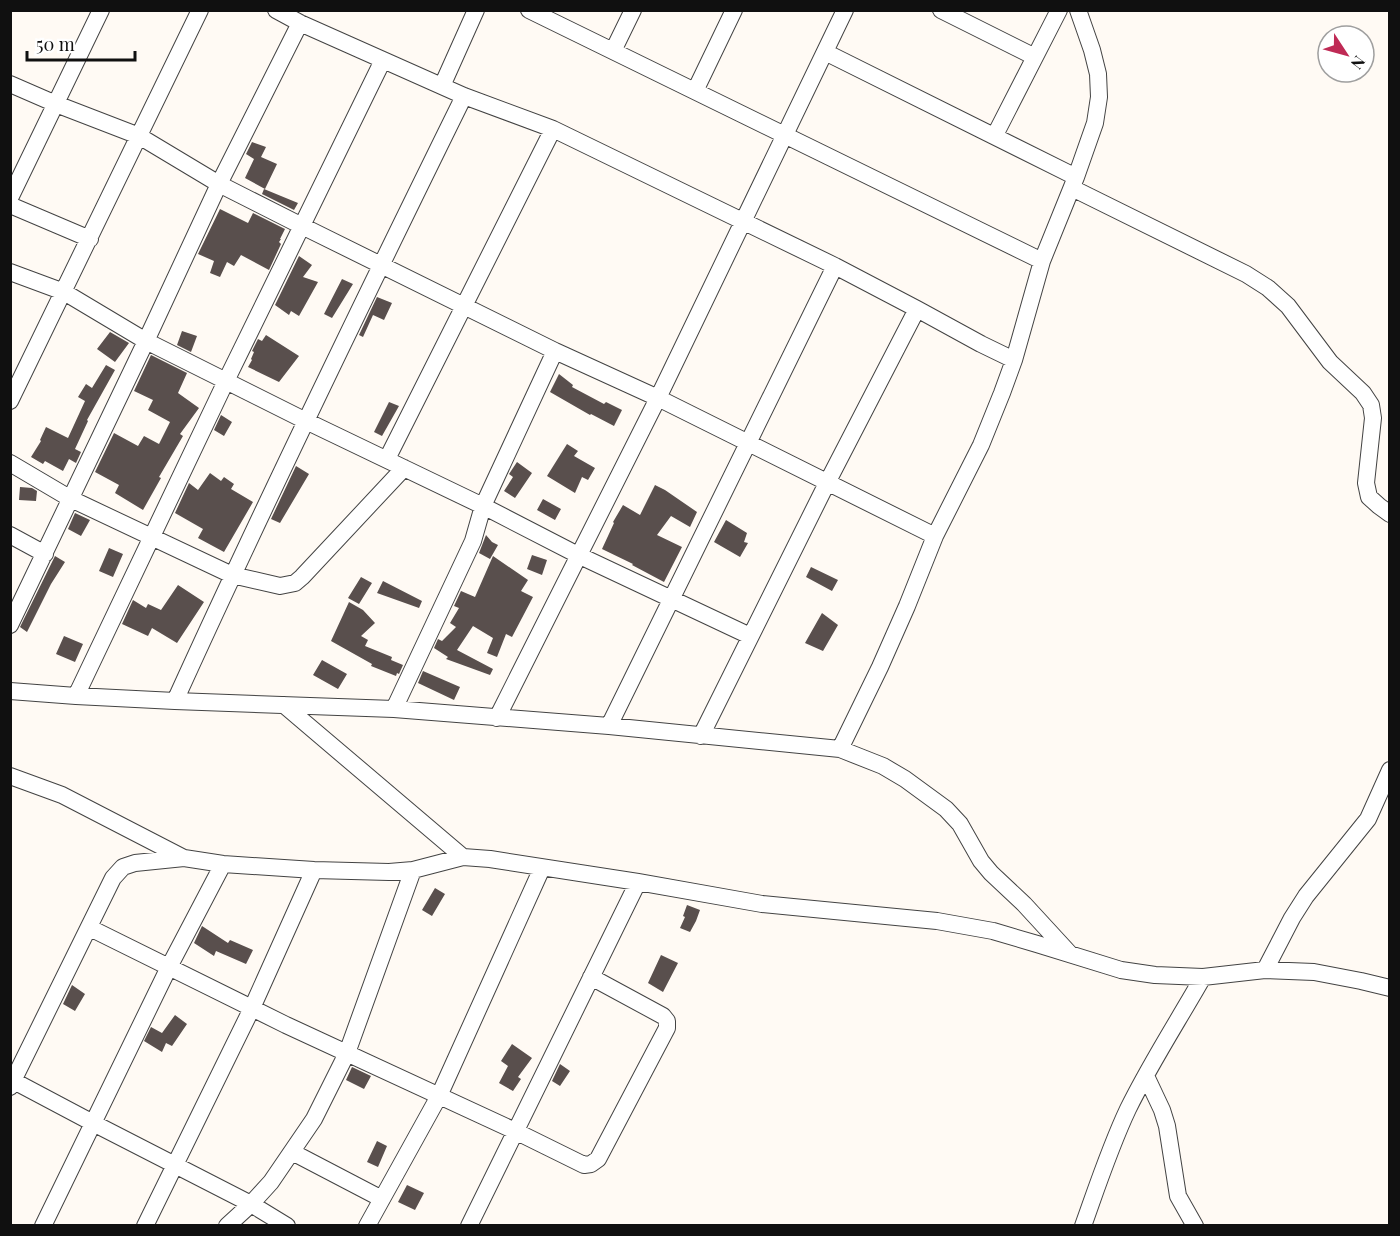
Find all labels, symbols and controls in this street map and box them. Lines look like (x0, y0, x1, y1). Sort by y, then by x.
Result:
scale bar (27, 24, 135, 62)
north arrow (1316, 24, 1376, 84)
text: 50 m (36, 32, 75, 56)
text: N (1346, 52, 1370, 74)

